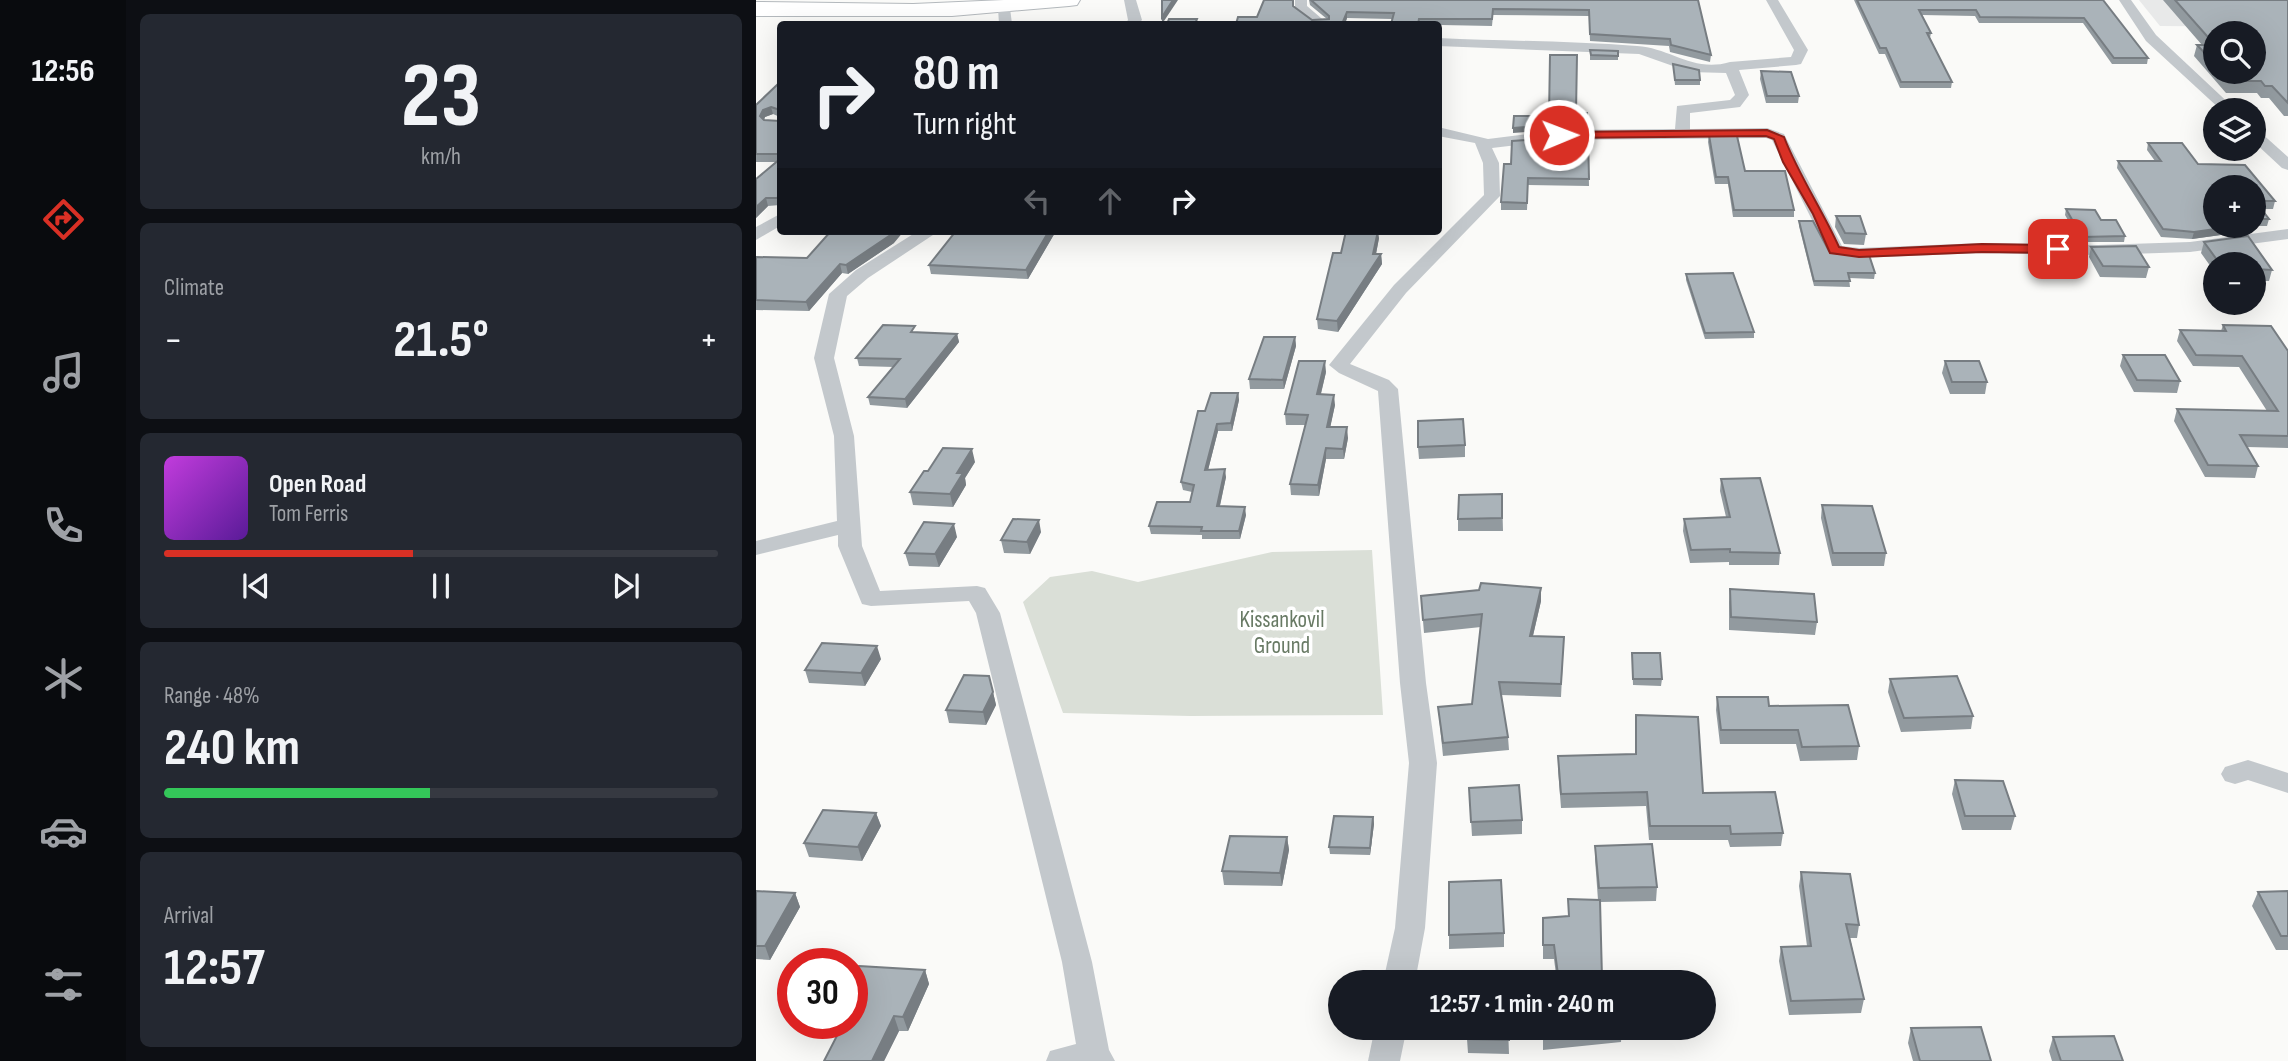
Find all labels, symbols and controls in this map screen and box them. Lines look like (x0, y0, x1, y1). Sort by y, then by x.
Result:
map controls (2203, 21, 2266, 315)
button: search (2203, 21, 2266, 84)
text: 23 (401, 43, 481, 152)
text: 80 m (913, 45, 1000, 104)
icon: right (798, 49, 889, 140)
text: 12:56 (31, 52, 95, 91)
position arrow (1522, 98, 1596, 172)
button: layers (2203, 98, 2266, 161)
text: Turn right (913, 105, 1017, 144)
text: km/h (421, 143, 461, 171)
button: + (2203, 175, 2266, 238)
icon: left (1018, 182, 1056, 220)
icon: ahead (1091, 182, 1129, 220)
icon: right (1164, 182, 1202, 220)
icon: directions (39, 195, 88, 244)
pin (2028, 219, 2088, 279)
icon: arrive (2039, 230, 2077, 268)
button: − (2203, 252, 2266, 315)
text: Climate (164, 274, 224, 302)
text: 21.5° (393, 309, 489, 372)
text: − (164, 318, 183, 363)
text: + (699, 318, 718, 363)
icon: music (39, 348, 88, 397)
text: Open Road (269, 469, 366, 500)
text: Tom Ferris (269, 500, 348, 528)
icon: phone (39, 501, 88, 550)
icon: previous (237, 567, 275, 605)
icon: pause (422, 567, 460, 605)
icon: next (607, 567, 645, 605)
park label: Kissankovil Ground (1240, 606, 1324, 660)
icon: climate (39, 654, 88, 703)
text: Range · 48% (164, 682, 260, 710)
text: 240 km (164, 717, 300, 780)
icon: car (39, 807, 88, 856)
text: Arrival (164, 902, 213, 930)
text: 12:57 (164, 937, 265, 1000)
speed limit sign: 30 (777, 948, 868, 1039)
icon: filters (39, 960, 88, 1009)
text: 12:57 · 1 min · 240 m (1430, 989, 1614, 1020)

